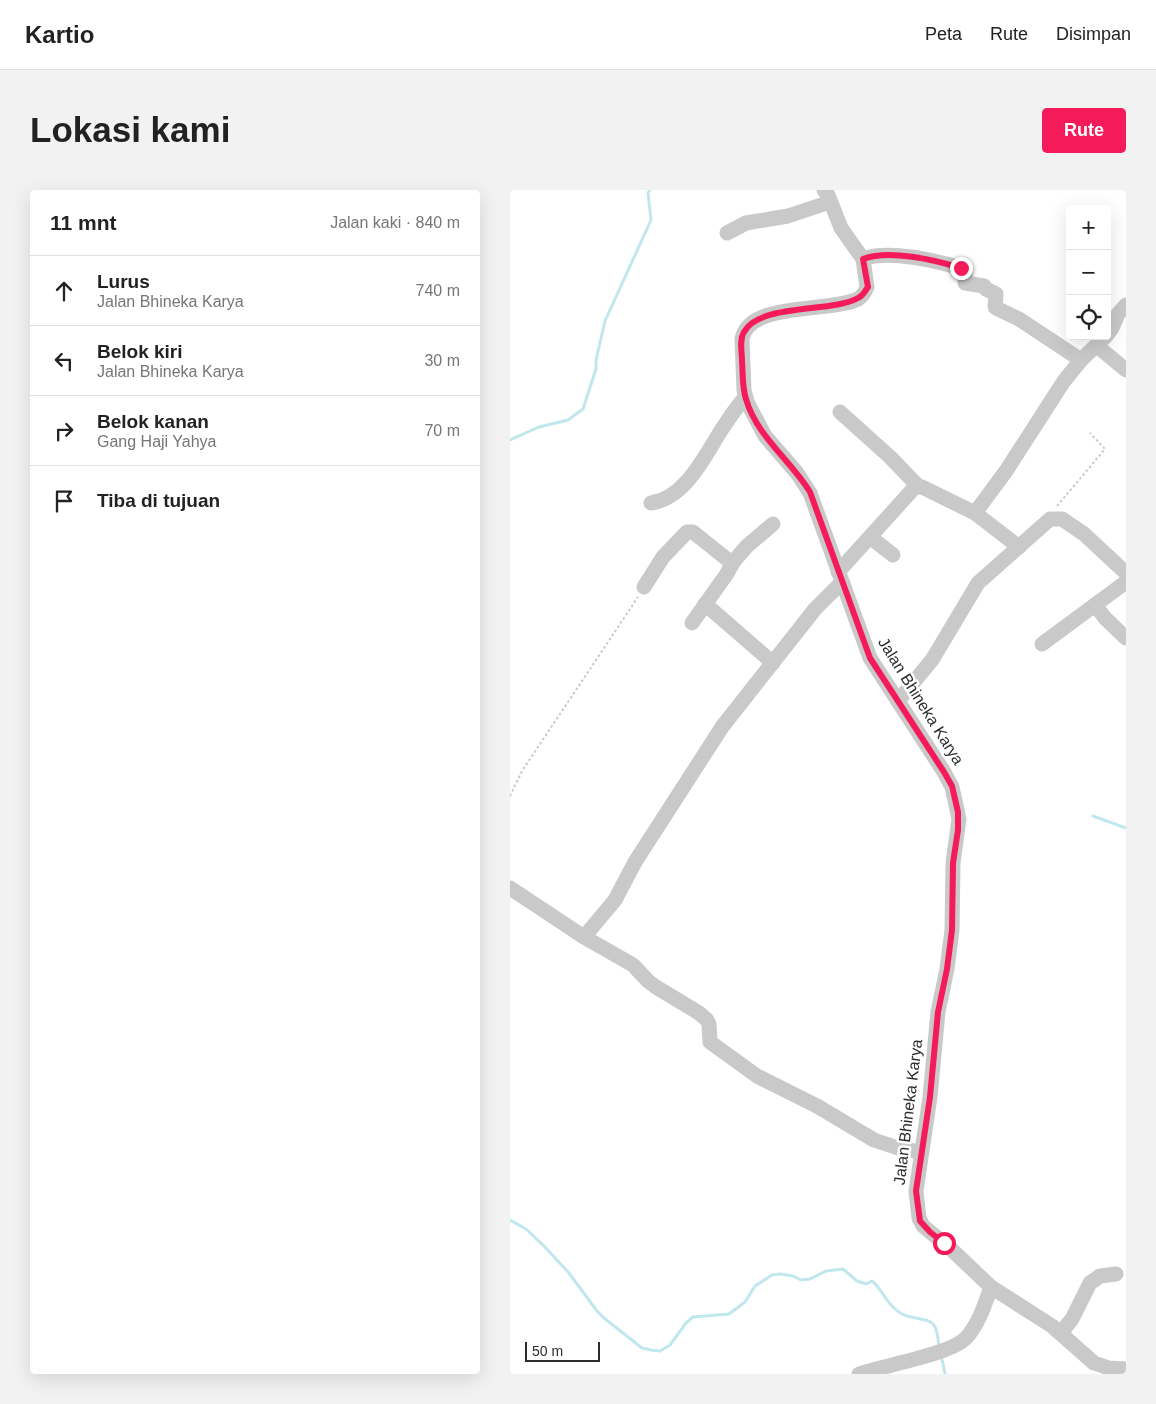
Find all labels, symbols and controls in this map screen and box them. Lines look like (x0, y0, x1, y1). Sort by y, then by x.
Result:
text: Kartio (25, 21, 94, 48)
text: Peta (925, 24, 962, 44)
text: Rute (990, 24, 1028, 44)
text: Disimpan (1056, 24, 1131, 44)
button: Rute (1042, 108, 1126, 153)
text: Lokasi kami (30, 110, 230, 149)
map controls (1066, 205, 1111, 340)
button: + (1066, 205, 1111, 250)
text: 11 mnt (50, 211, 117, 234)
text: Jalan kaki · 840 m (330, 214, 460, 231)
button: − (1066, 250, 1111, 295)
route end (950, 257, 973, 280)
text: Lurus (97, 271, 150, 292)
icon: ahead (50, 277, 78, 305)
text: 740 m (416, 282, 460, 299)
text: Jalan Bhineka Karya (97, 293, 244, 310)
button: locate (1066, 295, 1111, 340)
text: Belok kiri (97, 341, 183, 362)
icon: left (50, 347, 78, 375)
text: 30 m (424, 352, 460, 369)
text: Jalan Bhineka Karya (97, 363, 244, 380)
text: Belok kanan (97, 411, 209, 432)
icon: right (50, 417, 78, 445)
text: 70 m (424, 422, 460, 439)
text: Gang Haji Yahya (97, 433, 216, 450)
icon: arrive (50, 487, 78, 515)
text: Tiba di tujuan (97, 490, 220, 511)
street label: Jalan Bhineka Karya (875, 634, 967, 768)
street label: Jalan Bhineka Karya (891, 1038, 925, 1186)
route start (933, 1232, 956, 1255)
scale bar (525, 1339, 600, 1362)
text: 50 m (532, 1343, 563, 1359)

